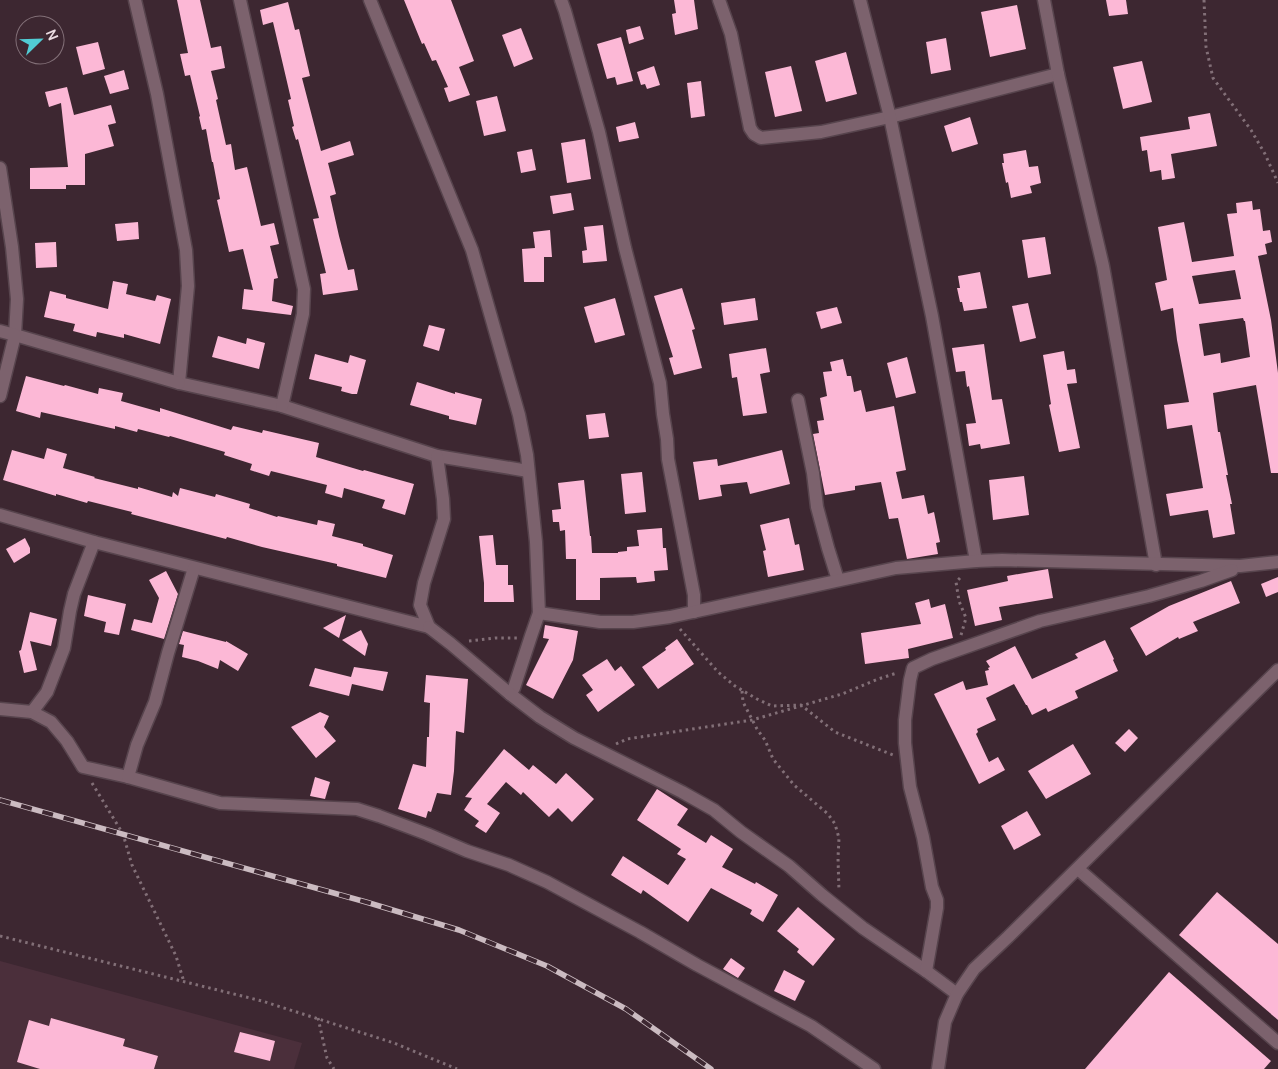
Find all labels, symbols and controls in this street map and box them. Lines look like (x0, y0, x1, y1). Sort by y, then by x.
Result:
north arrow (15, 15, 65, 65)
text: N (42, 26, 63, 43)

